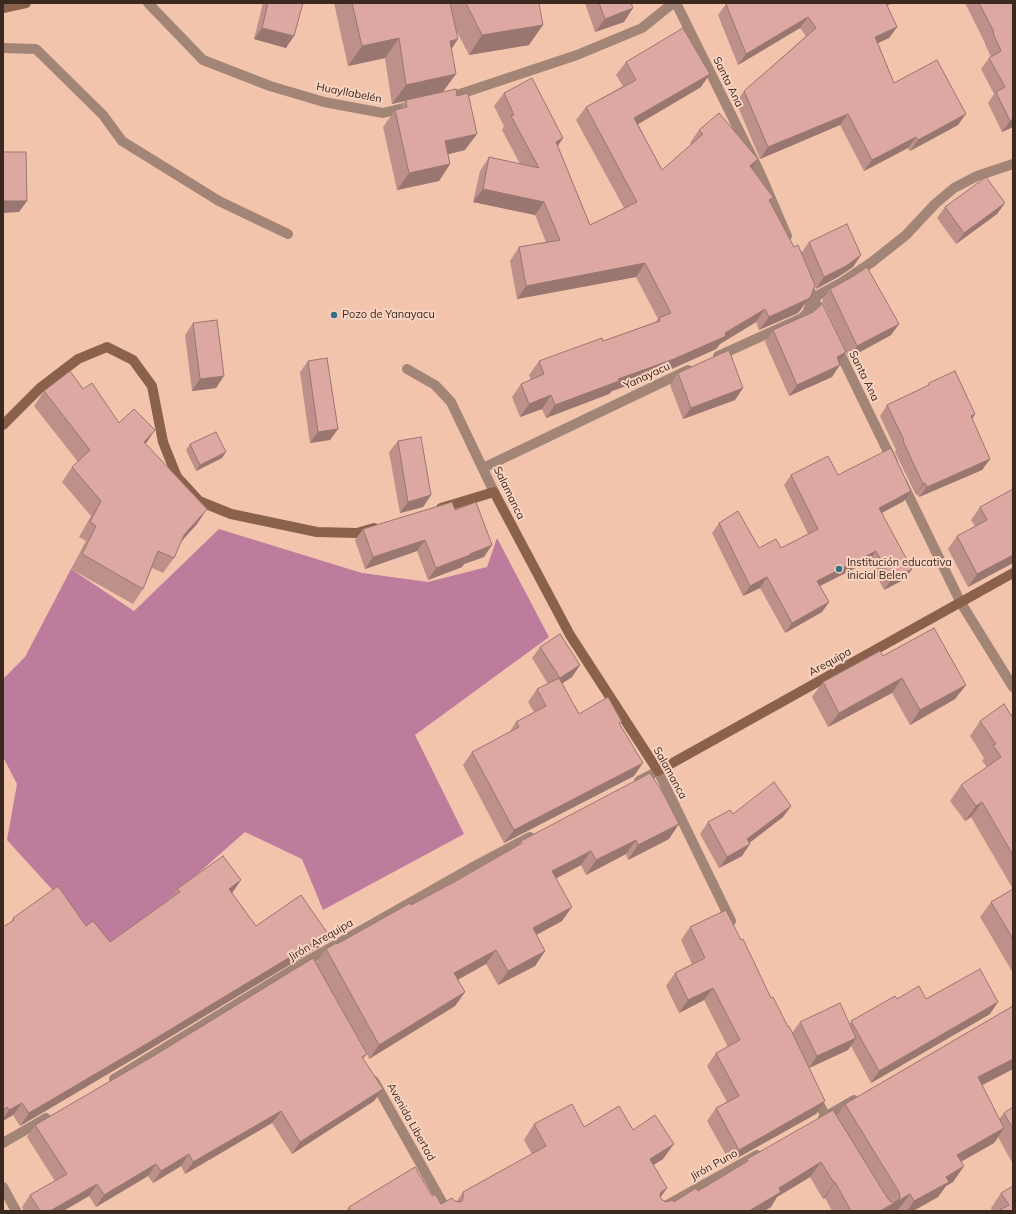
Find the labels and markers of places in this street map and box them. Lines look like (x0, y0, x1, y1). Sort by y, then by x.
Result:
place label: Pozo de Yanayacu (342, 308, 435, 322)
marker: Pozo de Yanayacu (329, 310, 339, 320)
place label: Institución educativa inicial Belen (847, 556, 952, 582)
marker: Institución educativa inicial Belen (834, 564, 844, 574)

